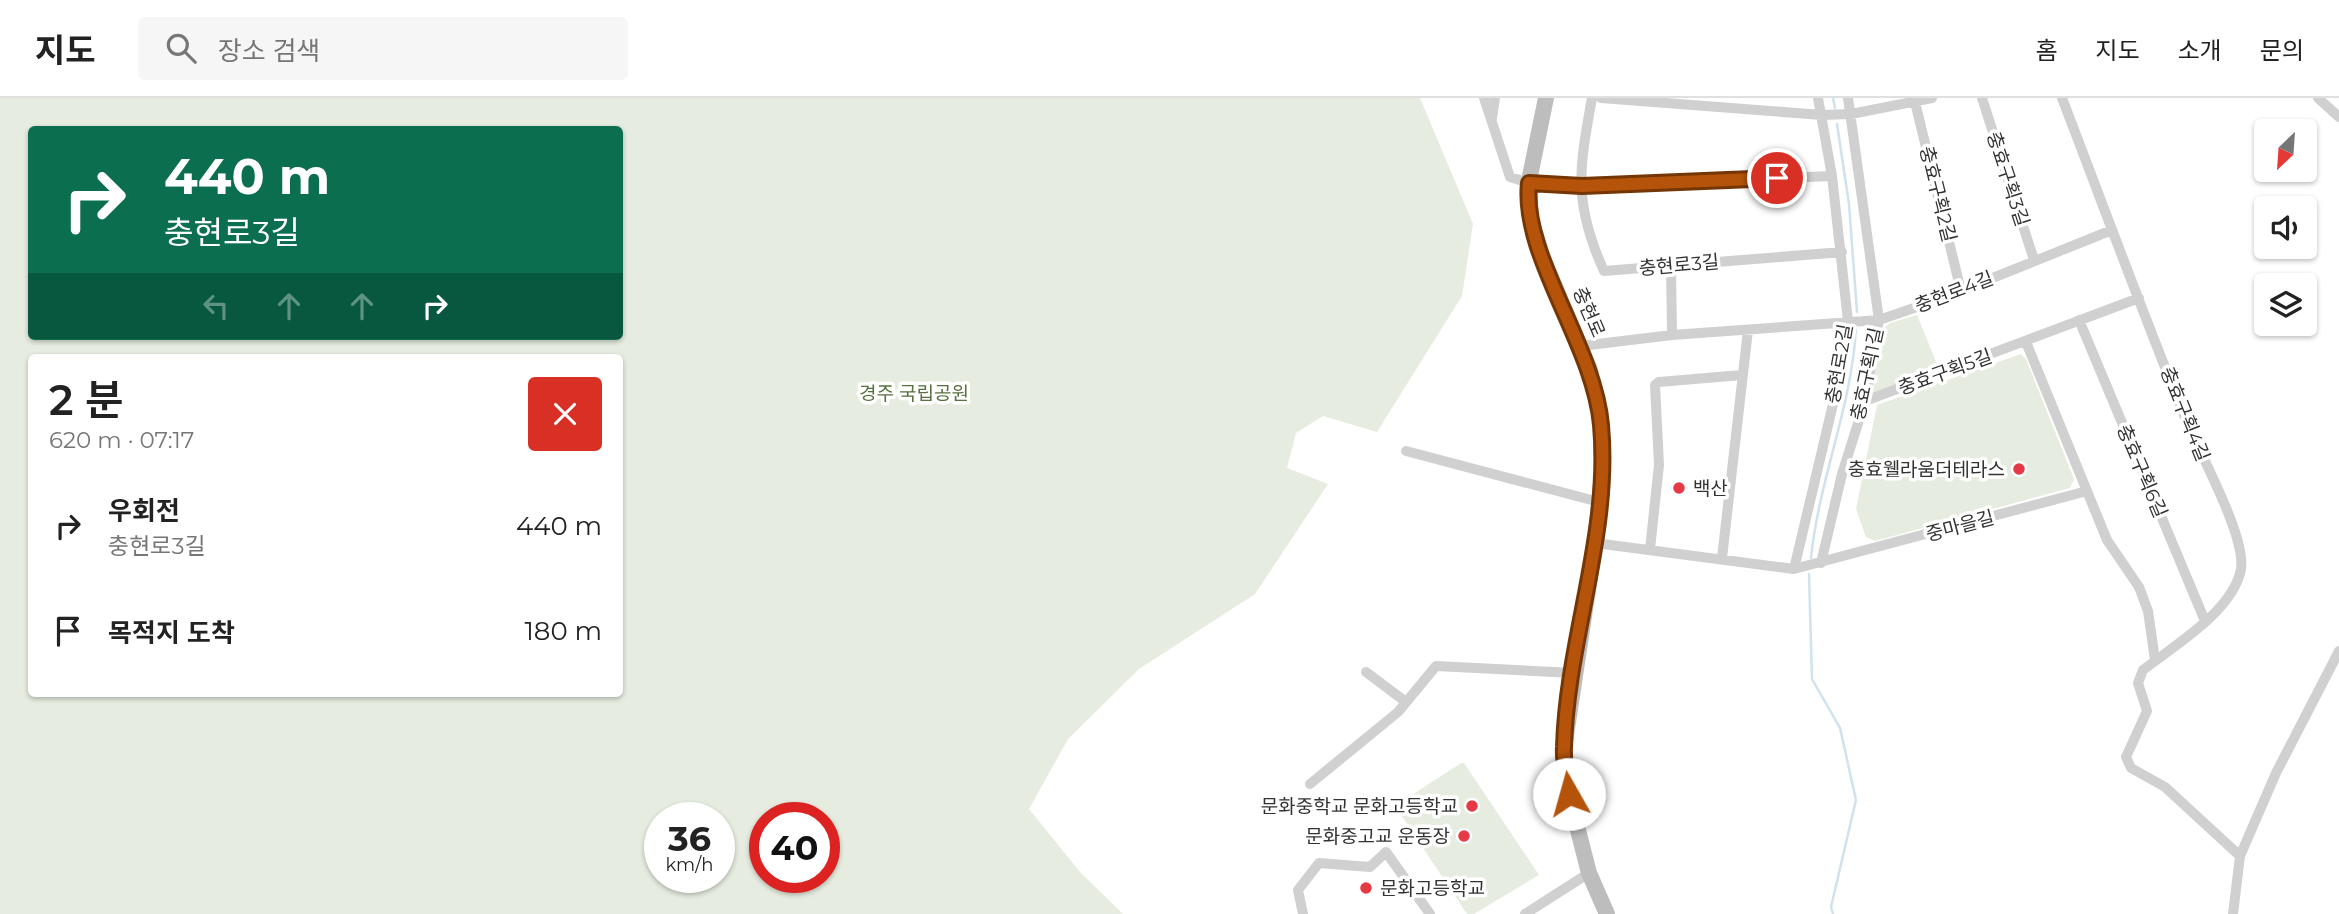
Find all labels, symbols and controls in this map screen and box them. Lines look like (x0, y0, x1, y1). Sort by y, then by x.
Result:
search box (138, 17, 628, 80)
icon: search (162, 29, 200, 67)
text: 지도 (35, 30, 96, 70)
text: 장소 검색 (218, 35, 320, 67)
text: 홈 (2035, 36, 2057, 65)
text: 지도 (2095, 36, 2140, 65)
text: 소개 (2178, 36, 2222, 65)
text: 문의 (2260, 36, 2304, 65)
north arrow (2254, 119, 2317, 182)
map controls (2254, 119, 2317, 336)
street label: 충효구획3길 (1982, 129, 2034, 229)
street label: 충효구획2길 (1915, 144, 1961, 244)
text: 440 m (164, 147, 330, 206)
pin (1747, 148, 1807, 208)
icon: right (49, 154, 140, 245)
icon: arrive (1758, 159, 1796, 197)
button: sound (2254, 196, 2317, 259)
text: 충현로3길 (164, 213, 300, 252)
street label: 충현로3길 (1638, 250, 1720, 280)
street label: 충현로4길 (1911, 266, 1997, 318)
button: layers (2254, 273, 2317, 336)
street label: 충현로 (1568, 283, 1610, 341)
icon: left (197, 287, 235, 325)
icon: ahead (270, 287, 308, 325)
icon: ahead (343, 287, 381, 325)
icon: right (416, 287, 454, 325)
street label: 충현로2길 (1821, 322, 1857, 406)
street label: 충효구획1길 (1846, 326, 1888, 422)
street label: 충효구획5길 (1895, 344, 1995, 400)
street label: 충효구획4길 (2156, 363, 2214, 465)
text: 2 분 (49, 374, 124, 426)
button: close (528, 377, 602, 451)
park label: 경주 국립공원 (859, 382, 969, 405)
street label: 충효구획6길 (2112, 421, 2172, 521)
text: 620 m · 07:17 (49, 426, 194, 454)
place label: 충효웰라움더테라스 (1848, 458, 2005, 481)
marker: 충효웰라움더테라스 (2011, 461, 2027, 477)
place label: 백산 (1693, 477, 1728, 500)
marker: 백산 (1671, 480, 1687, 496)
text: 우회전 (108, 495, 180, 527)
street label: 중마을길 (1923, 506, 1997, 546)
icon: right (49, 507, 87, 545)
text: 440 m (516, 510, 602, 542)
text: 충현로3길 (108, 532, 206, 560)
icon: arrive (49, 612, 87, 650)
text: 180 m (524, 615, 602, 647)
text: 목적지 도착 (108, 617, 235, 649)
position arrow (1532, 757, 1606, 831)
place label: 문화중학교 문화고등학교 (1261, 795, 1458, 818)
marker: 문화중학교 문화고등학교 (1464, 798, 1480, 814)
speed limit sign: 40 (749, 802, 840, 893)
text: 36 (668, 817, 711, 860)
place label: 문화중고교 운동장 (1305, 825, 1450, 848)
marker: 문화중고교 운동장 (1456, 828, 1472, 844)
text: km/h (665, 854, 714, 876)
place label: 문화고등학교 (1380, 877, 1485, 900)
marker: 문화고등학교 (1358, 880, 1374, 896)

